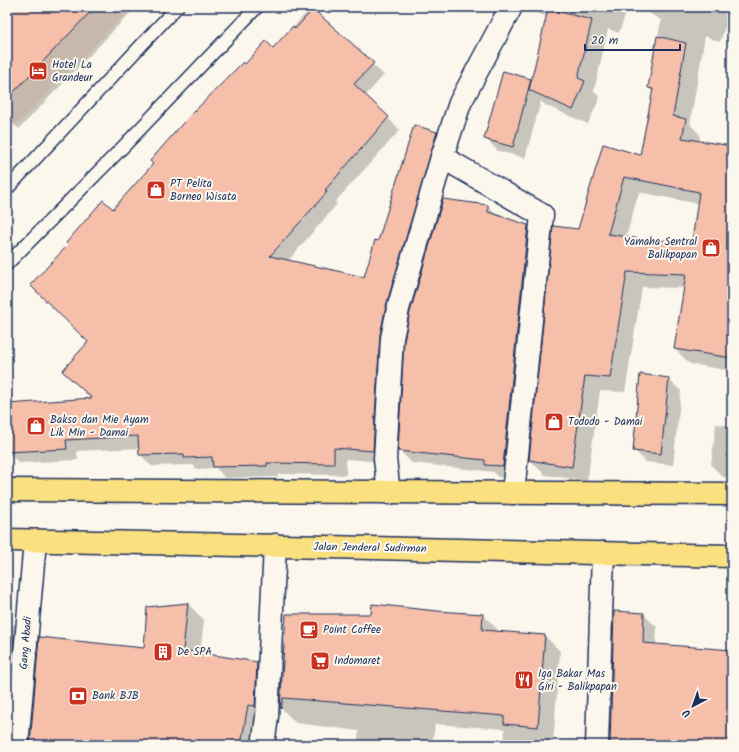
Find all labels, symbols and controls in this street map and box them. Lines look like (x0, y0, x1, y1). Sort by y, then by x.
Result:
scale bar (585, 26, 680, 52)
text: 20 m (591, 31, 619, 50)
place label: Hotel La Grandeur (52, 56, 94, 87)
hotel icon: Hotel La Grandeur (27, 60, 49, 82)
place label: PT Pelita Borneo Wisata (170, 175, 236, 206)
shop icon: PT Pelita Borneo Wisata (145, 179, 167, 201)
place label: Yamaha Sentral Balikpapan (624, 233, 697, 264)
shop icon: Yamaha Sentral Balikpapan (700, 237, 722, 259)
place label: Bakso dan Mie Ayam Lik Min - Damai (50, 411, 149, 442)
shop icon: Tododo - Damai (543, 411, 565, 433)
place label: Tododo - Damai (568, 413, 643, 431)
shop icon: Bakso dan Mie Ayam Lik Min - Damai (25, 415, 47, 437)
street label: Jalan Jenderal Sudirman (313, 538, 427, 558)
street label: Gang Abadi (15, 615, 37, 670)
cafe icon: Point Coffee (298, 619, 320, 641)
place label: Point Coffee (323, 621, 381, 639)
building icon: De SPA (152, 641, 174, 663)
place label: De SPA (177, 643, 212, 661)
supermarket icon: Indomaret (309, 650, 331, 672)
place label: Indomaret (334, 652, 381, 670)
place label: Iga Bakar Mas Giri - Balikpapan (538, 665, 617, 696)
restaurant icon: Iga Bakar Mas Giri - Balikpapan (513, 669, 535, 691)
bank icon: Bank BJB (67, 685, 89, 707)
north arrow (673, 686, 713, 726)
place label: Bank BJB (92, 687, 139, 705)
text: U (678, 704, 695, 722)

